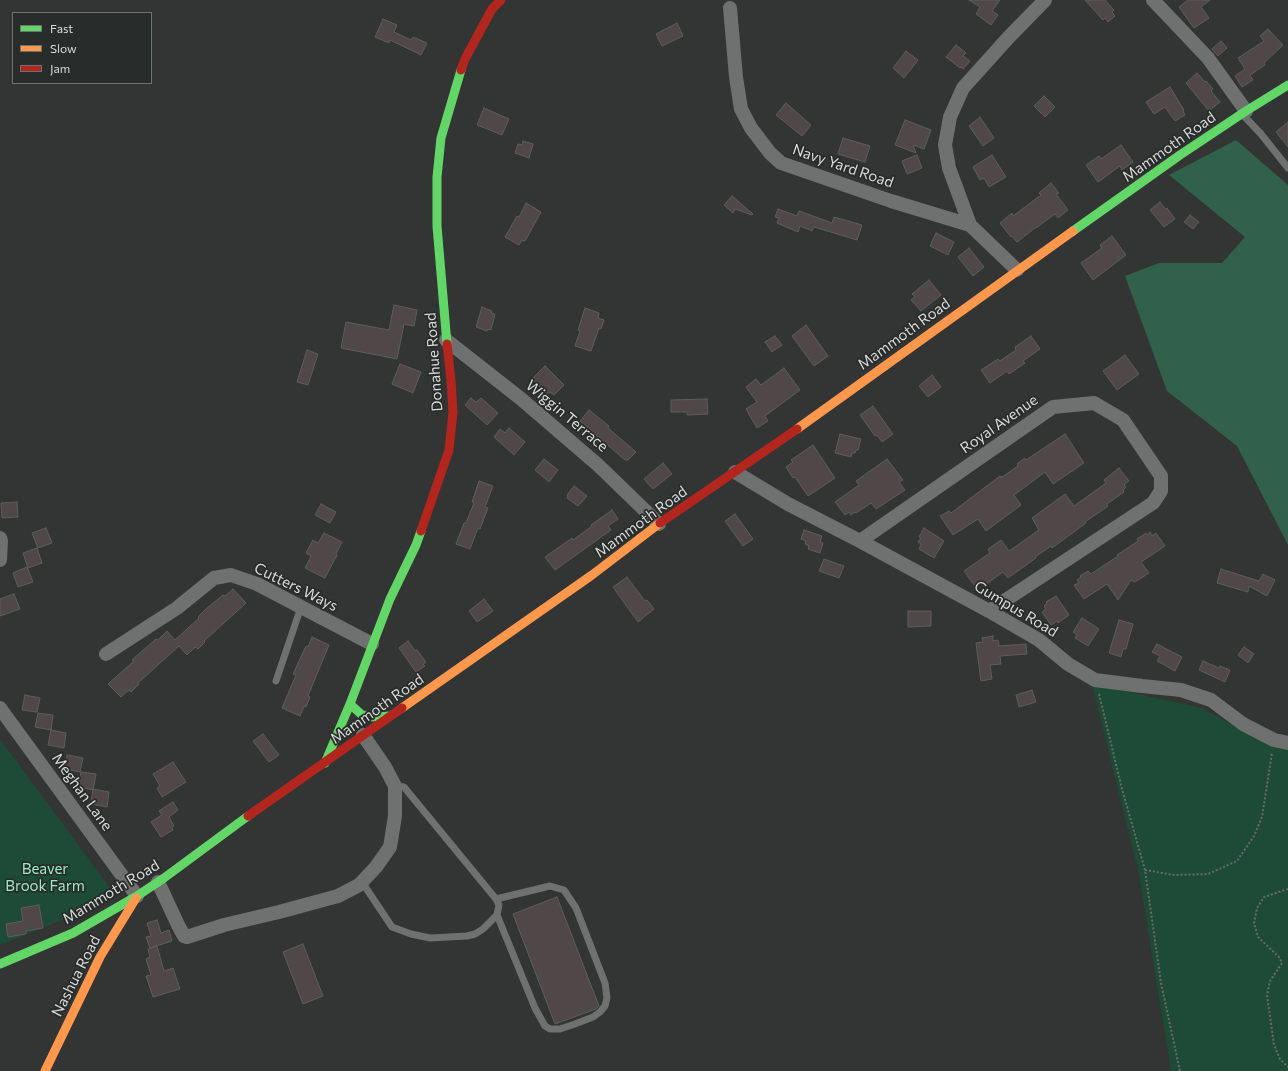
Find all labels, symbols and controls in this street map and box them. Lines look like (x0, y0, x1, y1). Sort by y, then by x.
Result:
legend (12, 12, 152, 84)
text: Fast (50, 21, 73, 35)
text: Slow (50, 41, 77, 55)
text: Jam (50, 61, 70, 75)
street label: Mammoth Road (1119, 108, 1219, 186)
street label: Navy Yard Road (790, 140, 896, 192)
street label: Mammoth Road (854, 294, 954, 374)
street label: Donahue Road (422, 312, 446, 412)
street label: Wiggin Terrace (522, 376, 612, 456)
street label: Royal Avenue (957, 391, 1041, 457)
street label: Mammoth Road (591, 482, 691, 562)
street label: Cutters Ways (251, 559, 341, 615)
street label: Gumpus Road (971, 577, 1061, 641)
street label: Mammoth Road (327, 670, 427, 748)
street label: Meghan Lane (48, 750, 116, 834)
street label: Mammoth Road (59, 856, 163, 928)
park label: Beaver Brook Farm (5, 860, 85, 895)
street label: Nashua Road (48, 932, 104, 1020)

